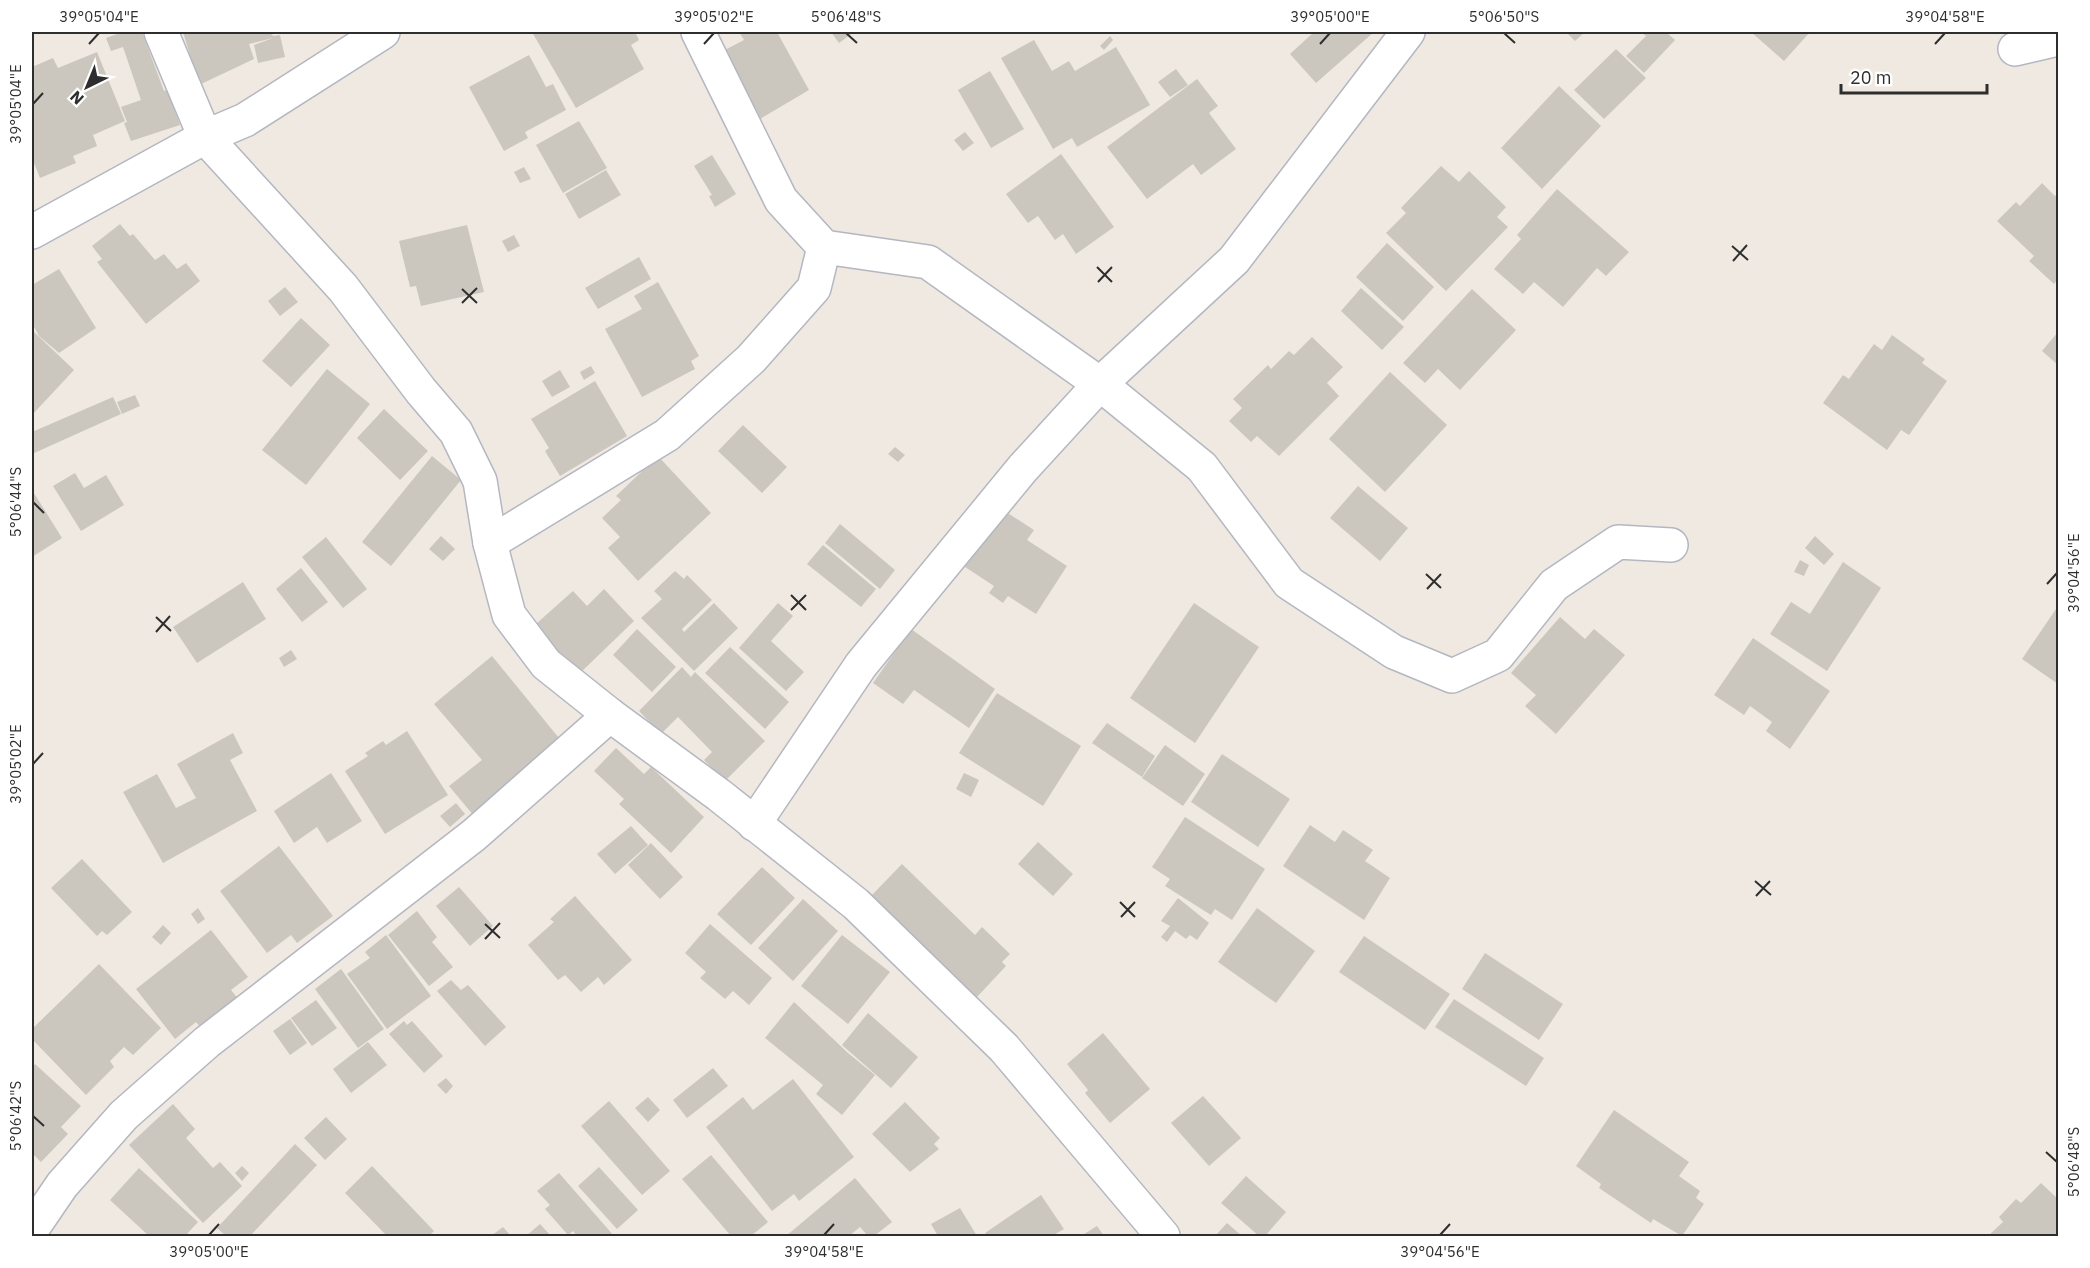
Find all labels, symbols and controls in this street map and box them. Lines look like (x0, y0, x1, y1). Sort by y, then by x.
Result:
text: 39°05'04"E (59, 7, 139, 26)
text: 39°05'02"E (674, 7, 754, 26)
text: 5°06'48"S (811, 7, 881, 26)
text: 39°05'00"E (1290, 7, 1370, 26)
text: 5°06'50"S (1469, 7, 1539, 26)
text: 39°04'58"E (1905, 7, 1985, 26)
north arrow (57, 57, 117, 117)
scale bar (1841, 57, 1986, 95)
text: 39°05'04"E (6, 64, 25, 144)
text: 20 m (1850, 66, 1892, 89)
text: N (66, 87, 88, 109)
text: 5°06'44"S (6, 467, 25, 537)
text: 39°04'56"E (2064, 533, 2083, 613)
text: 39°05'02"E (6, 724, 25, 804)
text: 5°06'42"S (6, 1081, 25, 1151)
text: 5°06'48"S (2064, 1127, 2083, 1197)
text: 39°05'00"E (169, 1242, 249, 1261)
text: 39°04'58"E (784, 1242, 864, 1261)
text: 39°04'56"E (1400, 1242, 1480, 1261)

